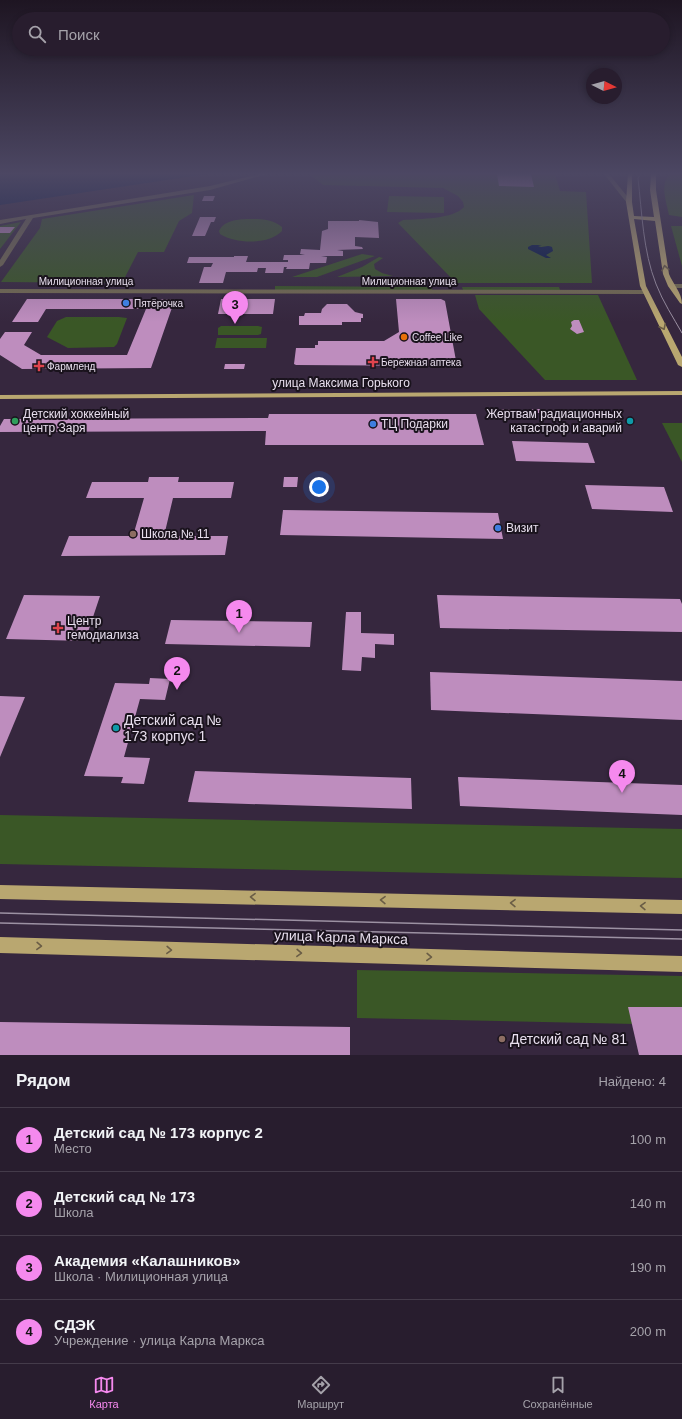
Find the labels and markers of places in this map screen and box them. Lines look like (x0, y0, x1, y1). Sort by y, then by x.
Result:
pin: 3 (222, 291, 248, 324)
marker: Пятёрочка (121, 298, 131, 308)
place label: Пятёрочка (134, 298, 183, 309)
marker: Coffee Like (399, 332, 409, 342)
place label: Coffee Like (412, 332, 463, 343)
marker: Бережная аптека (368, 357, 378, 367)
place label: Бережная аптека (381, 357, 462, 368)
marker: Фармленд (34, 361, 44, 371)
place label: Фармленд (47, 361, 96, 372)
place label: Детский хоккейный центр Заря (23, 407, 129, 435)
place label: Жертвам радиационных катастроф и аварий (486, 407, 622, 435)
marker: Детский хоккейный центр Заря (10, 416, 20, 426)
marker: Жертвам радиационных катастроф и аварий (625, 416, 635, 426)
place label: ТЦ Подарки (381, 417, 448, 431)
marker: ТЦ Подарки (368, 419, 378, 429)
place label: Визит (506, 521, 539, 535)
marker: Визит (493, 523, 503, 533)
place label: Школа № 11 (141, 527, 210, 541)
marker: Школа № 11 (128, 529, 138, 539)
pin: 1 (226, 600, 252, 633)
place label: Центр гемодиализа (67, 614, 139, 642)
marker: Центр гемодиализа (52, 622, 64, 634)
pin: 2 (164, 657, 190, 690)
place label: Детский сад № 173 корпус 1 (124, 712, 222, 744)
marker: Детский сад № 173 корпус 1 (111, 723, 121, 733)
pin: 4 (609, 760, 635, 793)
place label: Детский сад № 81 (510, 1031, 627, 1047)
marker: Детский сад № 81 (497, 1034, 507, 1044)

